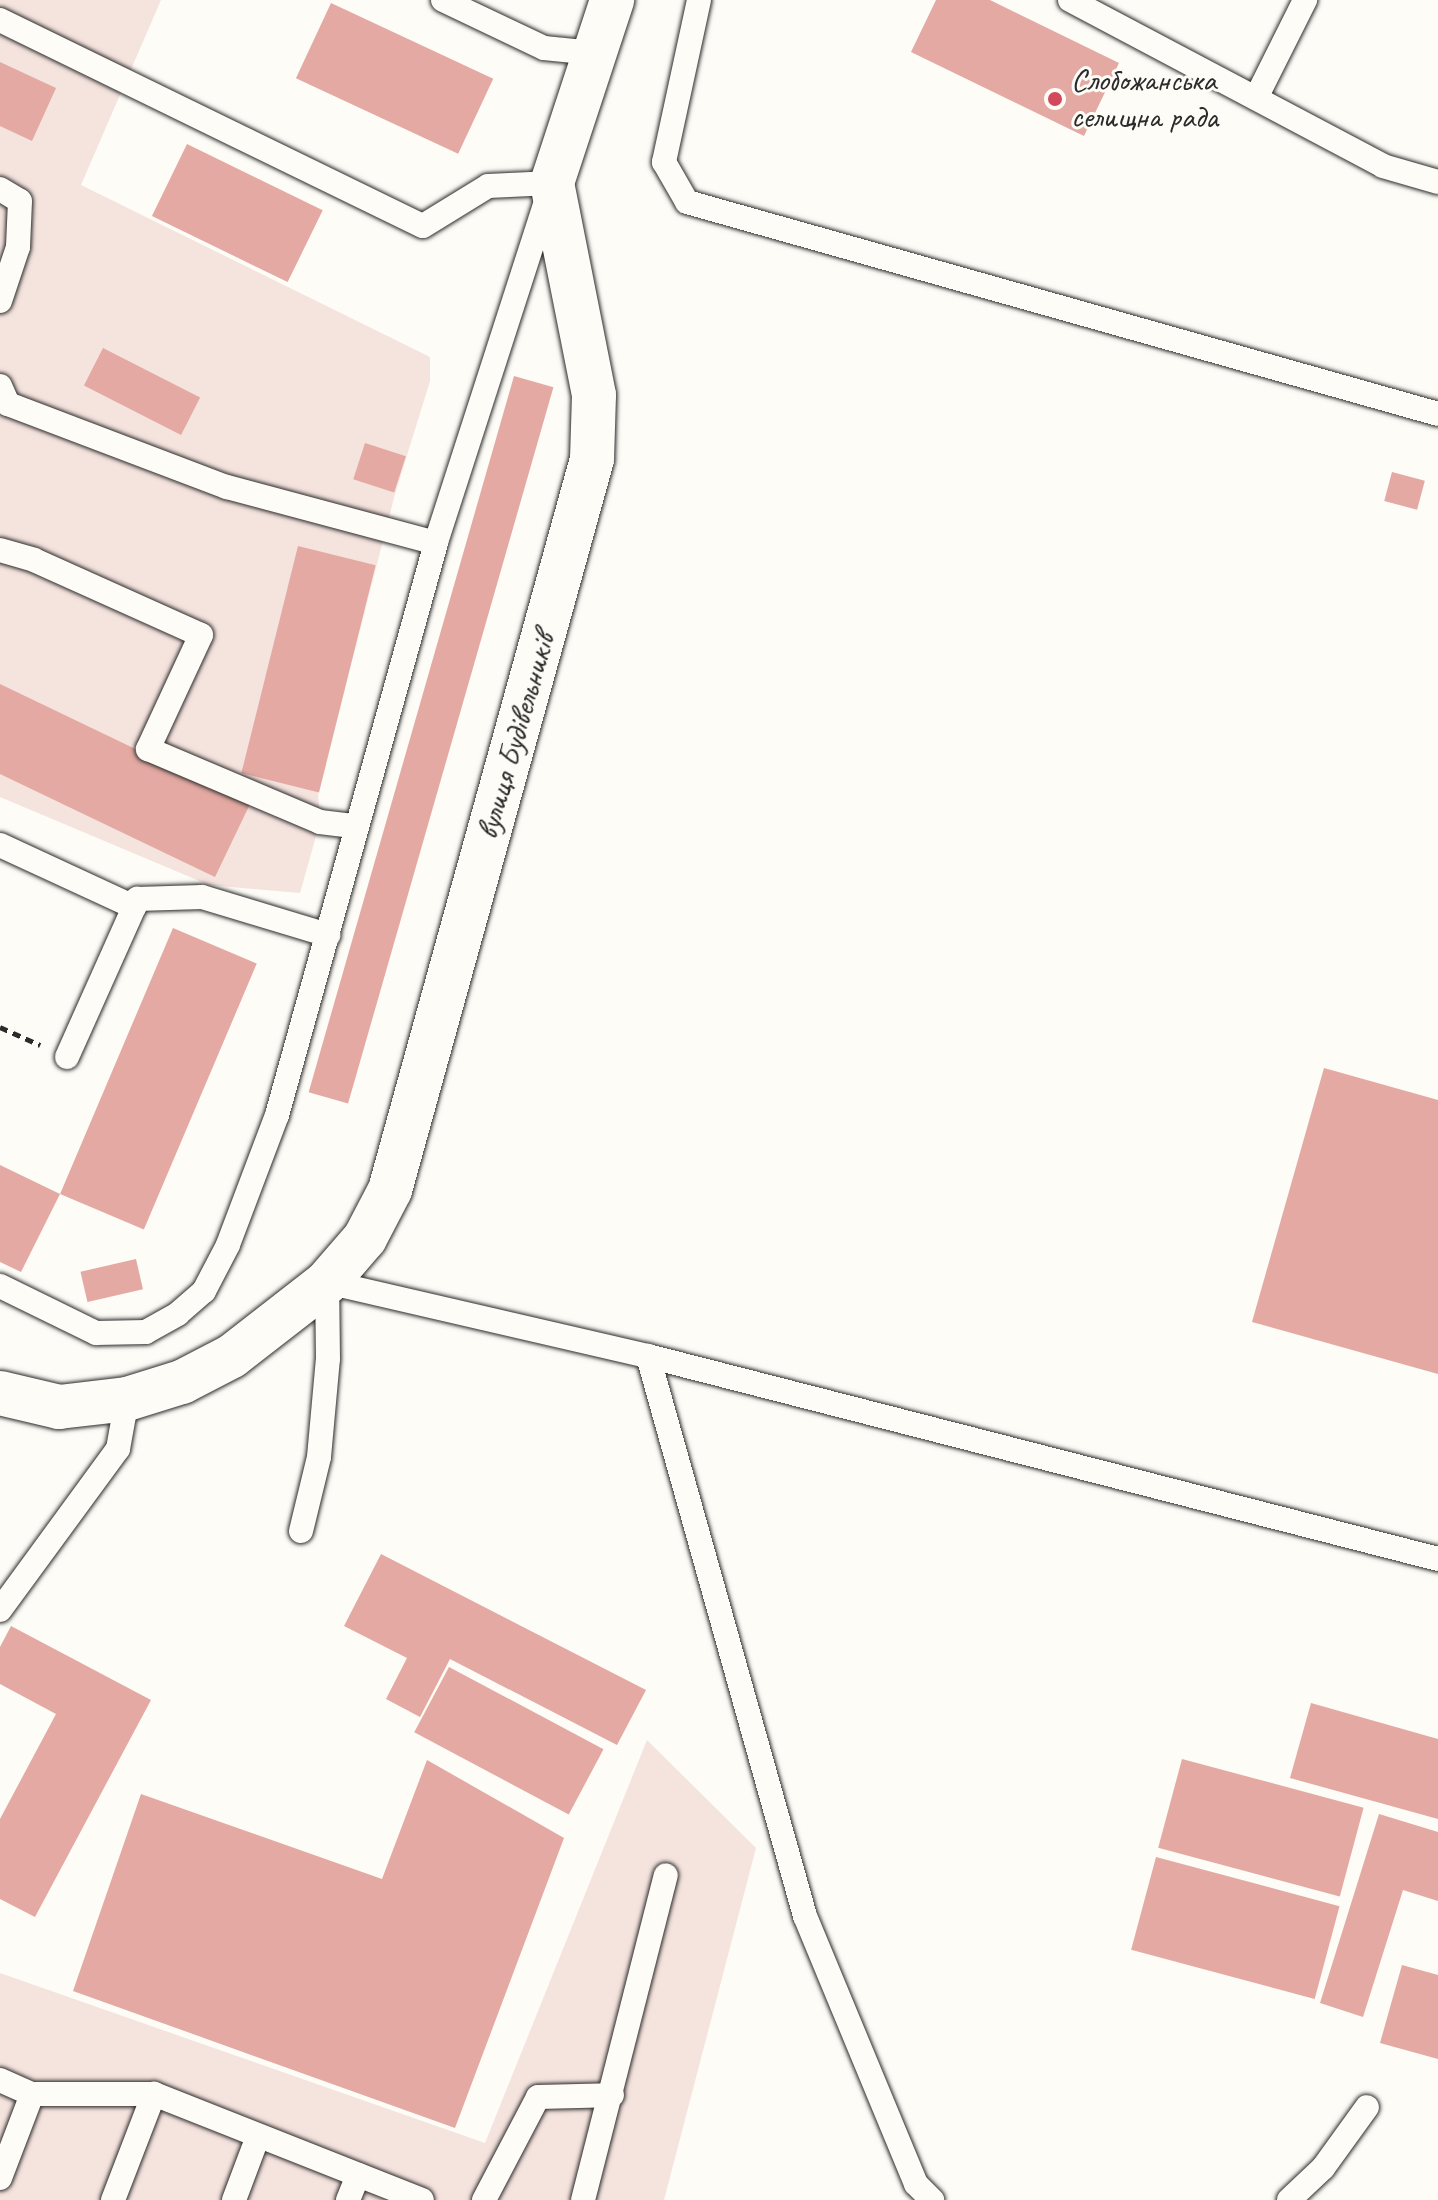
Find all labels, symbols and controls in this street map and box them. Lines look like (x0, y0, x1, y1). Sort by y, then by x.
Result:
place label: Слобожанська селищна рада (1071, 62, 1218, 137)
marker: Слобожанська селищна рада (1046, 90, 1064, 108)
street label: вулиця Будівельників (468, 628, 564, 844)

